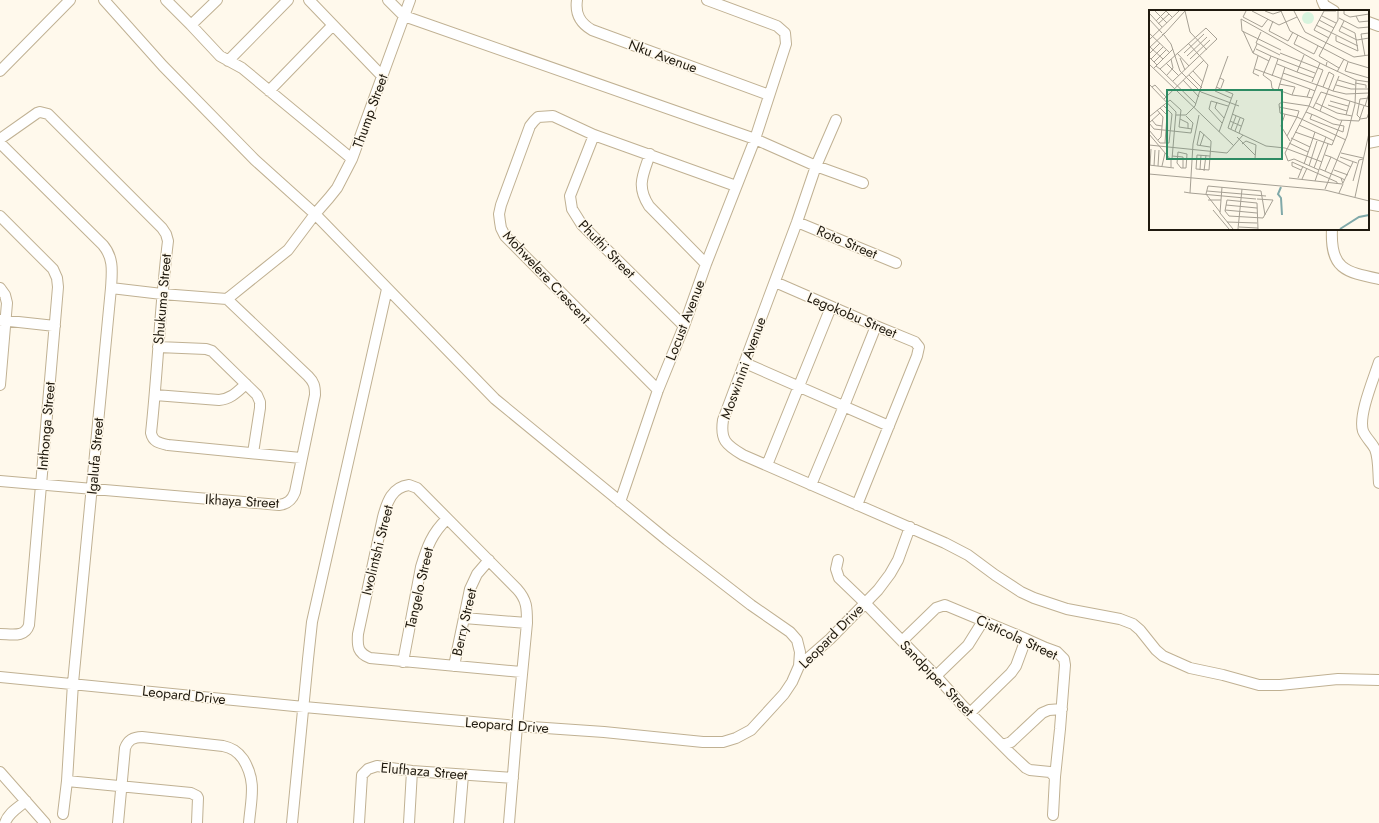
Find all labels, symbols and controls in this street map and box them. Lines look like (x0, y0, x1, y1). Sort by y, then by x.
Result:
inset map (1149, 10, 1369, 230)
street label: Nku Avenue (626, 34, 700, 78)
street label: Thump Street (347, 70, 393, 151)
street label: Phuthi Street (574, 215, 640, 283)
street label: Roto Street (814, 220, 881, 264)
street label: Mohwelere Crescent (498, 226, 596, 328)
street label: Shukuma Street (148, 252, 176, 345)
street label: Locust Avenue (660, 277, 710, 363)
street label: Legokobu Street (804, 287, 901, 343)
street label: Moswinini Avenue (715, 314, 771, 422)
street label: Inthonga Street (32, 380, 60, 471)
street label: Igalufa Street (82, 416, 108, 495)
street label: Ikhaya Street (204, 489, 280, 513)
street label: Iwolintshi Street (356, 502, 398, 597)
street label: Tangelo Street (400, 545, 438, 631)
street label: Berry Street (447, 586, 482, 658)
street label: Leopard Drive (794, 599, 868, 673)
street label: Cisticola Street (973, 609, 1062, 665)
street label: Sandpiper Street (895, 635, 979, 721)
street label: Leopard Drive (141, 681, 227, 709)
street label: Leopard Drive (464, 712, 550, 738)
street label: Elufhaza Street (380, 757, 469, 785)

